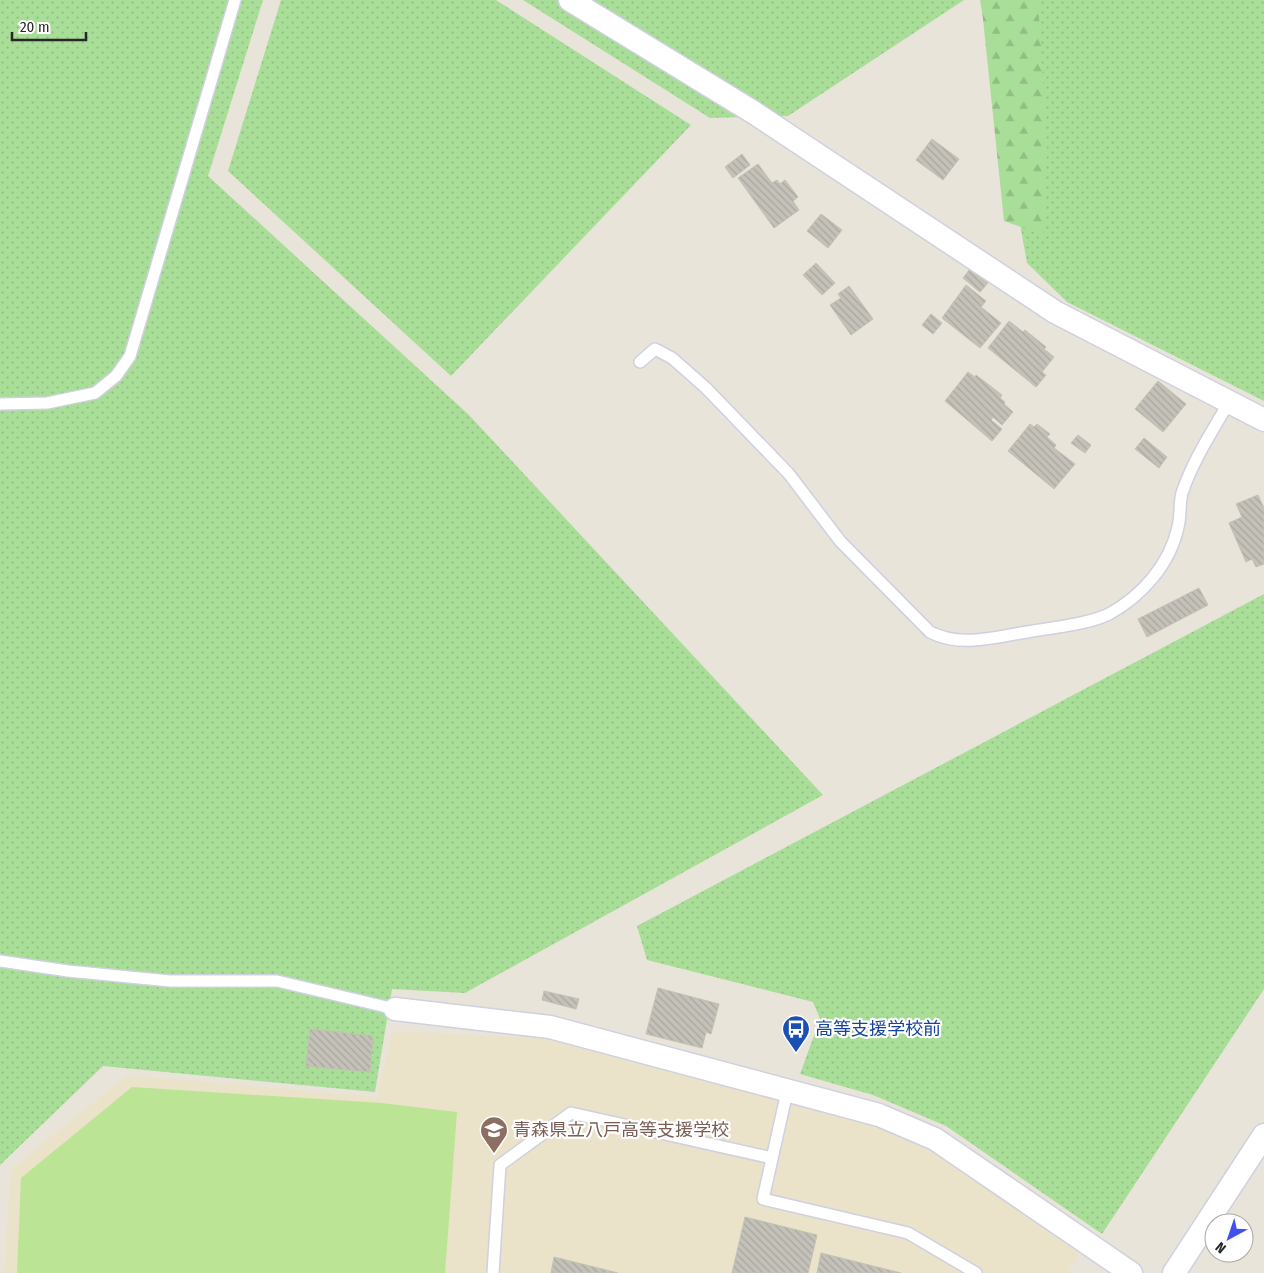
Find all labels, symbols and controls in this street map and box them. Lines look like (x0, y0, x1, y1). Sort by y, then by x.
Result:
scale bar (12, 10, 86, 42)
text: 20 m (20, 18, 50, 36)
bus stop icon: 高等支援学校前 (781, 1014, 811, 1053)
place label: 高等支援学校前 (815, 1018, 941, 1040)
school or university icon: 青森県立八戸高等支援学校 (479, 1115, 509, 1154)
place label: 青森県立八戸高等支援学校 (513, 1119, 729, 1141)
north arrow (1204, 1213, 1254, 1263)
text: N (1212, 1238, 1230, 1257)

